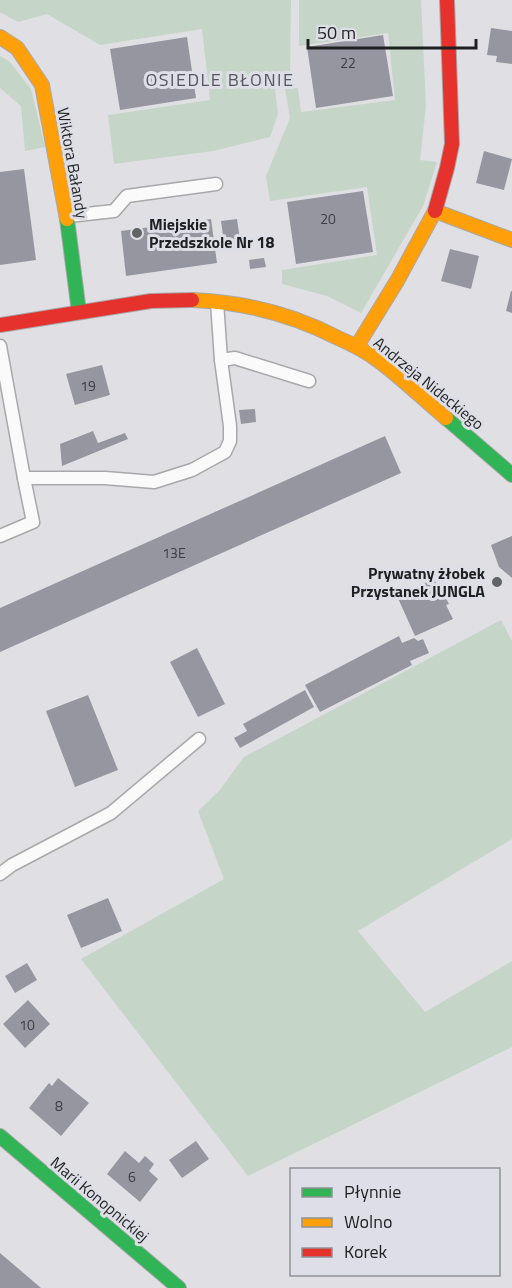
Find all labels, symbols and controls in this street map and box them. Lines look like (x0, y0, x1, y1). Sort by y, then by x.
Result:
scale bar (308, 12, 476, 50)
text: 50 m (317, 19, 356, 46)
house number: 22 (340, 52, 356, 73)
district label: OSIEDLE BŁONIE (145, 66, 295, 93)
street label: Wiktora Bałandy (51, 106, 95, 221)
house number: 20 (320, 208, 336, 229)
place label: Miejskie Przedszkole Nr 18 (149, 212, 275, 254)
marker: Miejskie Przedszkole Nr 18 (130, 226, 144, 240)
street label: Andrzeja Nideckiego (369, 331, 489, 435)
house number: 19 (80, 375, 96, 396)
house number: 13E (162, 542, 186, 563)
place label: Prywatny żłobek Przystanek JUNGLA (351, 561, 486, 603)
marker: Prywatny żłobek Przystanek JUNGLA (490, 575, 504, 589)
house number: 10 (19, 1014, 35, 1035)
house number: 8 (55, 1095, 63, 1116)
street label: Marii Konopnickiej (46, 1151, 154, 1247)
house number: 6 (128, 1166, 136, 1187)
legend (290, 1168, 500, 1276)
text: Płynnie (344, 1178, 401, 1205)
text: Wolno (344, 1208, 392, 1235)
text: Korek (344, 1238, 388, 1265)

